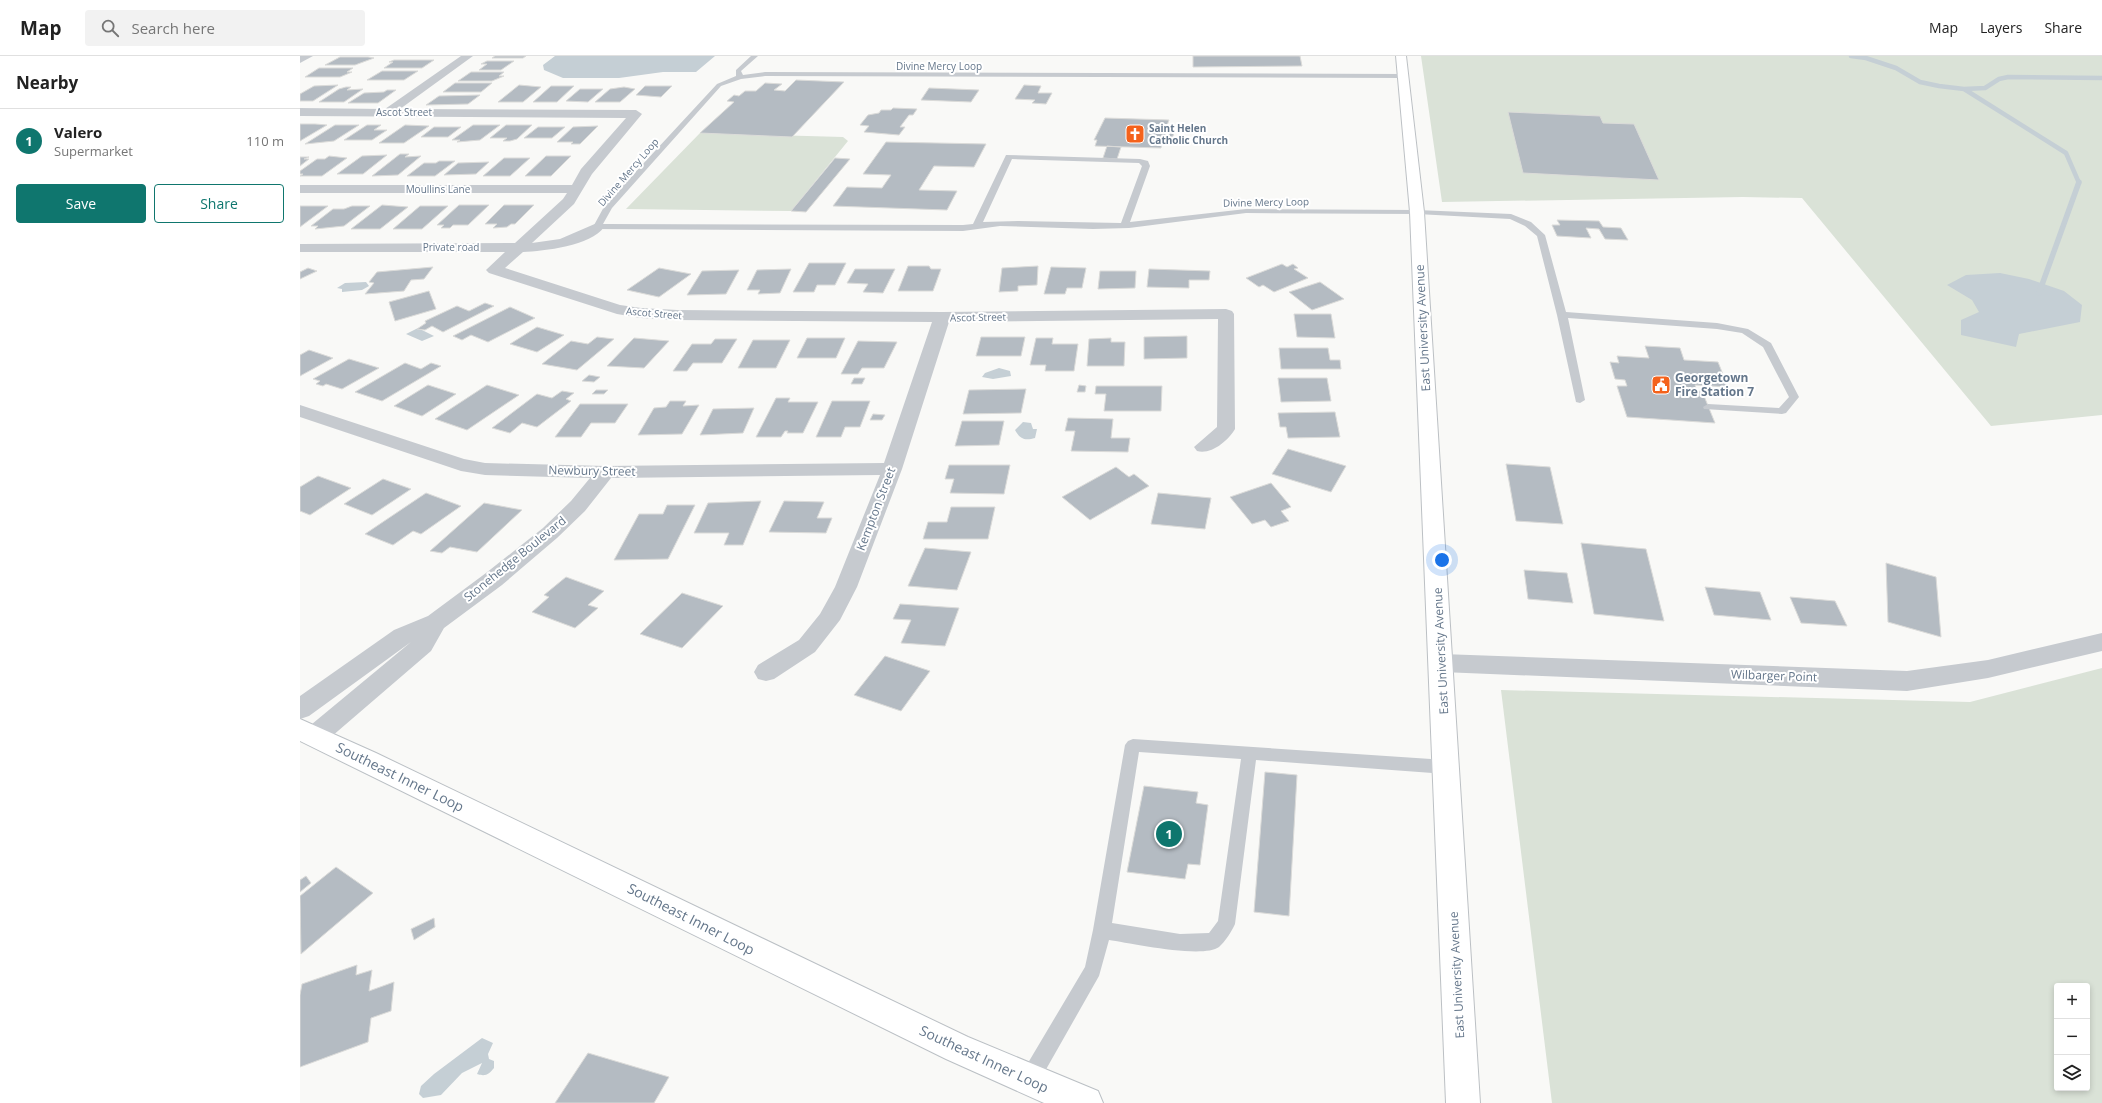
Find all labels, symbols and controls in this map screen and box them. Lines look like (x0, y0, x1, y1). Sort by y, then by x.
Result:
search box (85, 10, 365, 46)
text: Map (20, 15, 61, 41)
icon: search (99, 17, 121, 39)
text: Search here (131, 18, 215, 38)
text: Map (1929, 18, 1958, 37)
text: Layers (1980, 18, 2022, 37)
text: Share (2044, 18, 2082, 37)
street label: Divine Mercy Loop (896, 59, 982, 73)
text: Nearby (16, 71, 78, 94)
street label: Ascot Street (376, 105, 432, 119)
place label: Saint Helen Catholic Church (1149, 121, 1228, 147)
text: Valero (54, 122, 102, 142)
church icon: Saint Helen Catholic Church (1124, 123, 1146, 145)
text: 1 (25, 132, 33, 150)
text: 110 m (246, 132, 284, 150)
street label: Divine Mercy Loop (594, 135, 662, 209)
text: Supermarket (54, 142, 133, 160)
street label: Moullins Lane (406, 182, 471, 196)
button: Save (16, 184, 146, 223)
button: Share (154, 184, 284, 223)
street label: Divine Mercy Loop (1223, 194, 1309, 210)
street label: Private road (423, 240, 479, 254)
street label: East University Avenue (1411, 264, 1434, 392)
street label: Ascot Street (625, 304, 683, 322)
street label: Ascot Street (950, 310, 1007, 324)
place label: Georgetown Fire Station 7 (1675, 369, 1754, 400)
public building icon: Georgetown Fire Station 7 (1650, 374, 1672, 396)
street label: Newbury Street (548, 461, 636, 480)
street label: Kempton Street (852, 465, 899, 553)
street label: Stonehedge Boulevard (460, 512, 569, 605)
your location (1432, 550, 1452, 570)
street label: East University Avenue (1429, 587, 1452, 715)
street label: Wilbarger Point (1731, 665, 1818, 686)
street label: Southeast Inner Loop (333, 737, 467, 816)
pin: 1 (1156, 819, 1182, 849)
street label: Southeast Inner Loop (624, 878, 758, 959)
street label: East University Avenue (1445, 911, 1468, 1039)
map controls (2054, 983, 2090, 1091)
button: + (2054, 983, 2090, 1019)
button: − (2054, 1019, 2090, 1055)
street label: Southeast Inner Loop (917, 1020, 1052, 1097)
button: layers (2054, 1055, 2090, 1091)

